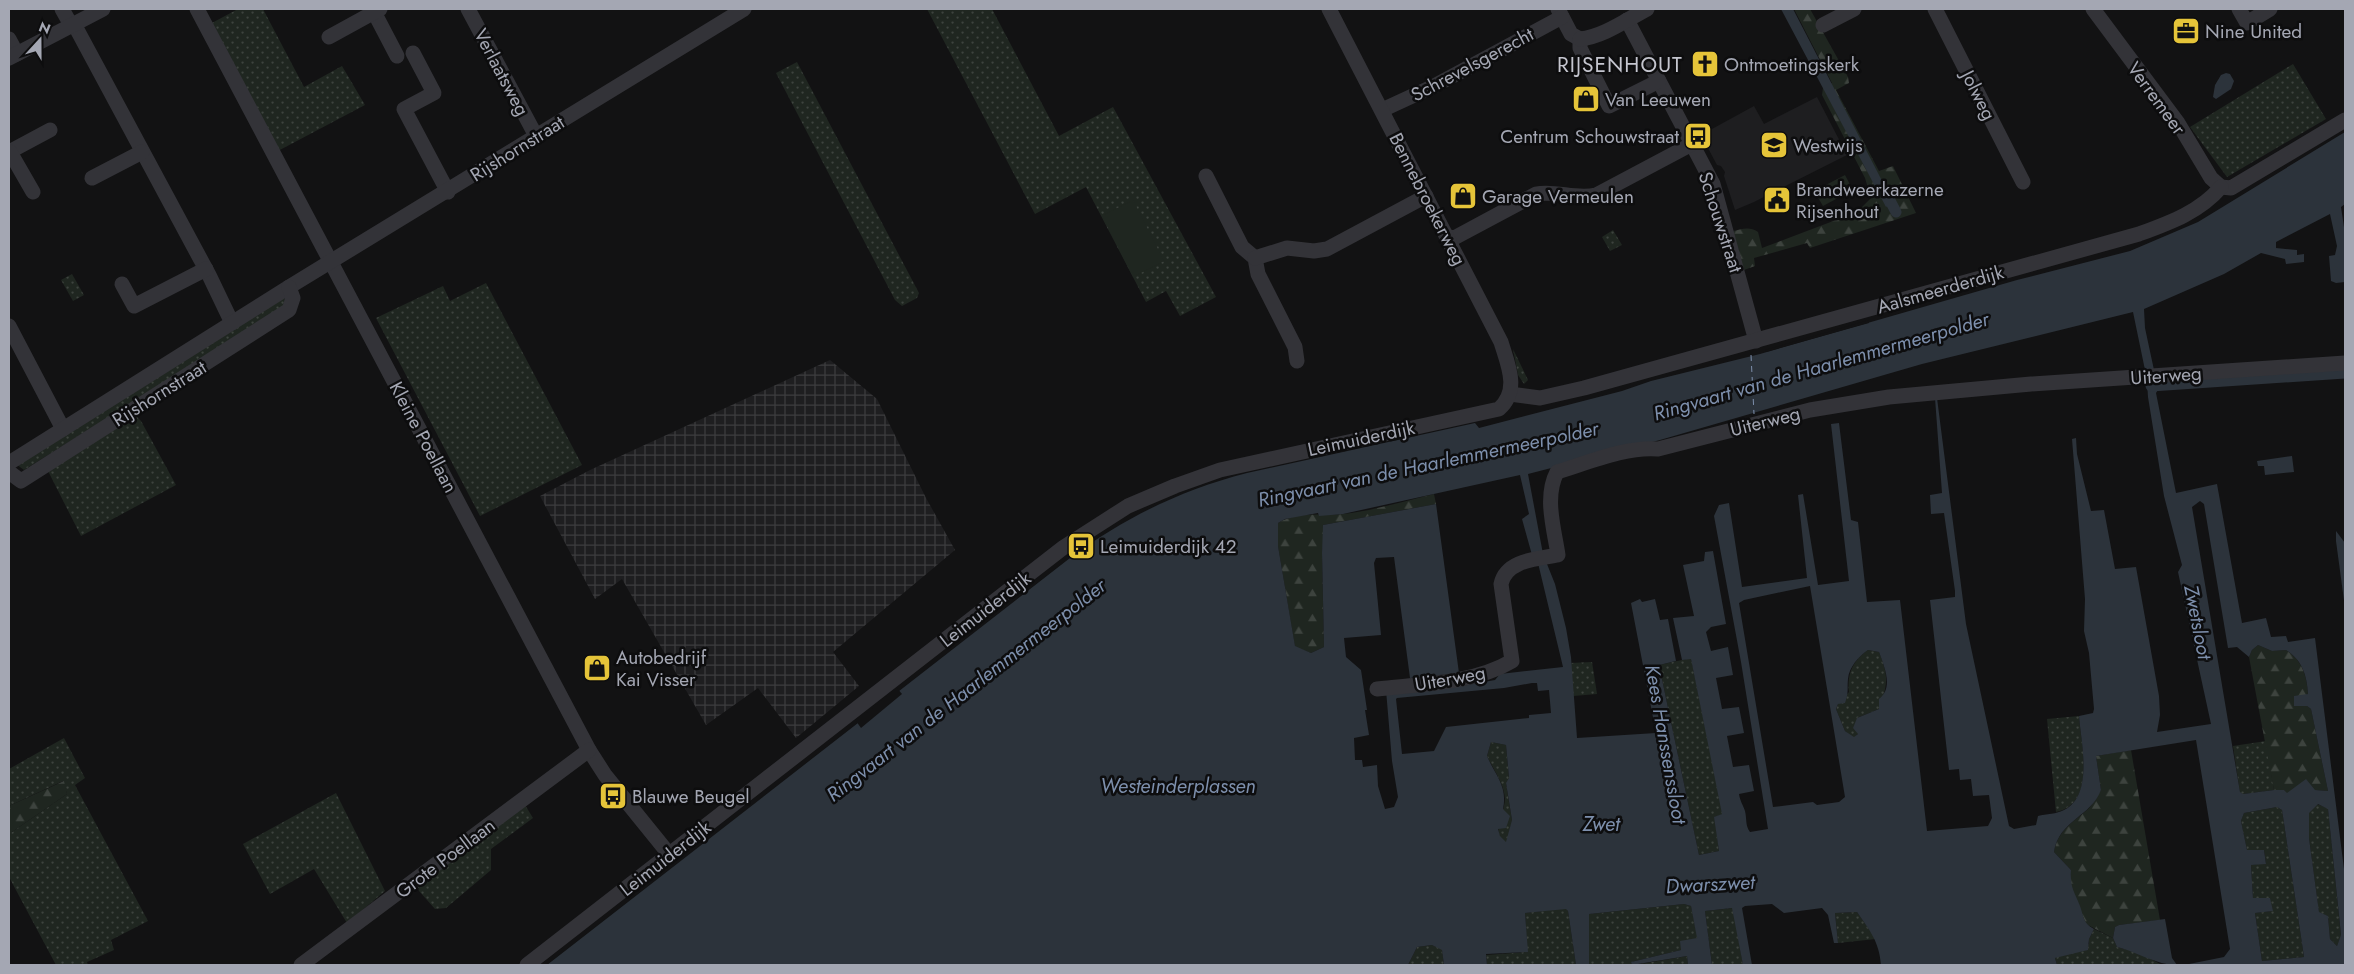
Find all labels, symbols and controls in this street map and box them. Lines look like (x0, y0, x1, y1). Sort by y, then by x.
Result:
north arrow (15, 15, 65, 65)
office icon: Nine United (2171, 16, 2201, 46)
text: N (36, 17, 53, 39)
place label: Nine United (2205, 18, 2302, 45)
street label: Schrevelsgerecht (1406, 21, 1539, 108)
street label: Verlaatsweg (467, 24, 536, 121)
church icon: Ontmoetingskerk (1690, 49, 1720, 79)
district label: RIJSENHOUT (1557, 50, 1683, 80)
place label: Ontmoetingskerk (1724, 51, 1860, 78)
street label: Verremeer (2121, 56, 2193, 141)
street label: Jolweg (1953, 63, 2003, 125)
shop icon: Van Leeuwen (1571, 84, 1601, 114)
place label: Van Leeuwen (1605, 86, 1711, 113)
street label: Rijshornstraat (465, 109, 570, 188)
bus stop icon: Centrum Schouwstraat (1683, 121, 1713, 151)
place label: Centrum Schouwstraat (1500, 123, 1679, 150)
street label: Bennebroekerweg (1382, 128, 1473, 270)
school or university icon: Westwijs (1759, 130, 1789, 160)
place label: Westwijs (1793, 132, 1863, 159)
street label: Schouwstraat (1692, 168, 1750, 276)
place label: Brandweerkazerne Rijsenhout (1796, 176, 1944, 225)
shop icon: Garage Vermeulen (1448, 181, 1478, 211)
place label: Garage Vermeulen (1482, 183, 1634, 210)
public building icon: Brandweerkazerne Rijsenhout (1762, 185, 1792, 215)
street label: Aalsmeerderdijk (1874, 258, 2007, 320)
water label: Ringvaart van de Haarlemmermeerpolder (1650, 304, 1994, 428)
street label: Rijshornstraat (107, 354, 212, 433)
street label: Uiterweg (2129, 360, 2203, 391)
street label: Kleine Poellaan (383, 377, 464, 498)
street label: Uiterweg (1727, 400, 1803, 443)
water label: Ringvaart van de Haarlemmermeerpolder (1255, 414, 1602, 515)
street label: Leimuiderdijk (1305, 414, 1418, 463)
bus stop icon: Leimuiderdijk 42 (1066, 531, 1096, 561)
place label: Leimuiderdijk 42 (1100, 533, 1237, 560)
street label: Leimuiderdijk (934, 565, 1037, 654)
water label: Ringvaart van de Haarlemmermeerpolder (820, 571, 1113, 809)
water label: Zwetsloot (2176, 581, 2219, 663)
place label: Autobedrijf Kai Visser (616, 644, 707, 693)
shop icon: Autobedrijf Kai Visser (582, 653, 612, 683)
street label: Uiterweg (1413, 659, 1488, 698)
water label: Kees Hanssenssloot (1637, 662, 1694, 827)
water label: Westeinderplassen (1100, 772, 1256, 801)
bus stop icon: Blauwe Beugel (598, 781, 628, 811)
place label: Blauwe Beugel (632, 783, 750, 810)
water label: Zwet (1581, 810, 1621, 839)
street label: Grote Poellaan (390, 812, 501, 905)
street label: Leimuiderdijk (614, 814, 717, 903)
water label: Dwarszwet (1665, 868, 1757, 901)

